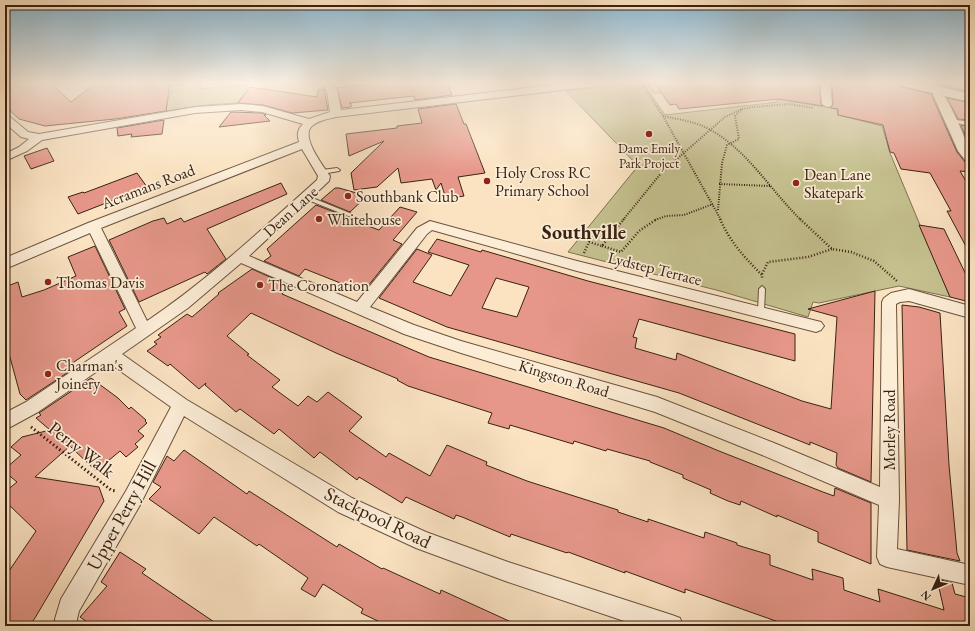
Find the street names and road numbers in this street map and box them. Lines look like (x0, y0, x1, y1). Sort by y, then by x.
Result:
street label: Acramans Road (98, 159, 199, 214)
street label: Dean Lane (259, 181, 322, 242)
street label: Lydstep Terrace (606, 247, 704, 290)
street label: Kingston Road (516, 355, 612, 402)
street label: Morley Road (879, 389, 900, 471)
street label: Perry Walk (43, 415, 121, 484)
street label: Upper Perry Hill (81, 455, 162, 575)
street label: Stackpool Road (320, 481, 436, 554)

